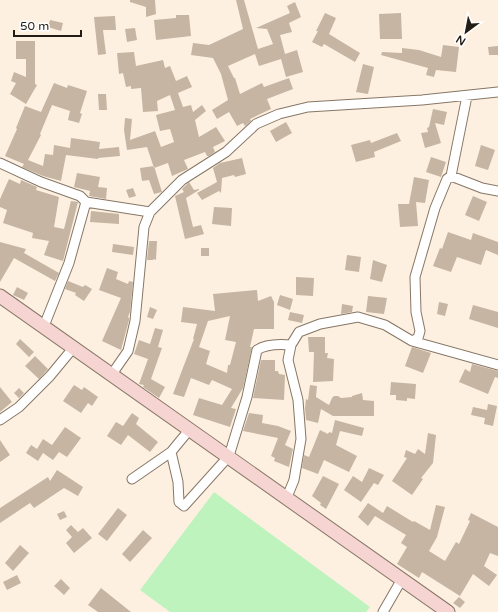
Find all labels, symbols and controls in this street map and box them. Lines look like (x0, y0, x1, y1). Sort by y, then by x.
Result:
scale bar (14, 12, 81, 38)
north arrow (446, 12, 486, 52)
text: 50 m (20, 19, 49, 33)
text: N (454, 32, 468, 48)

